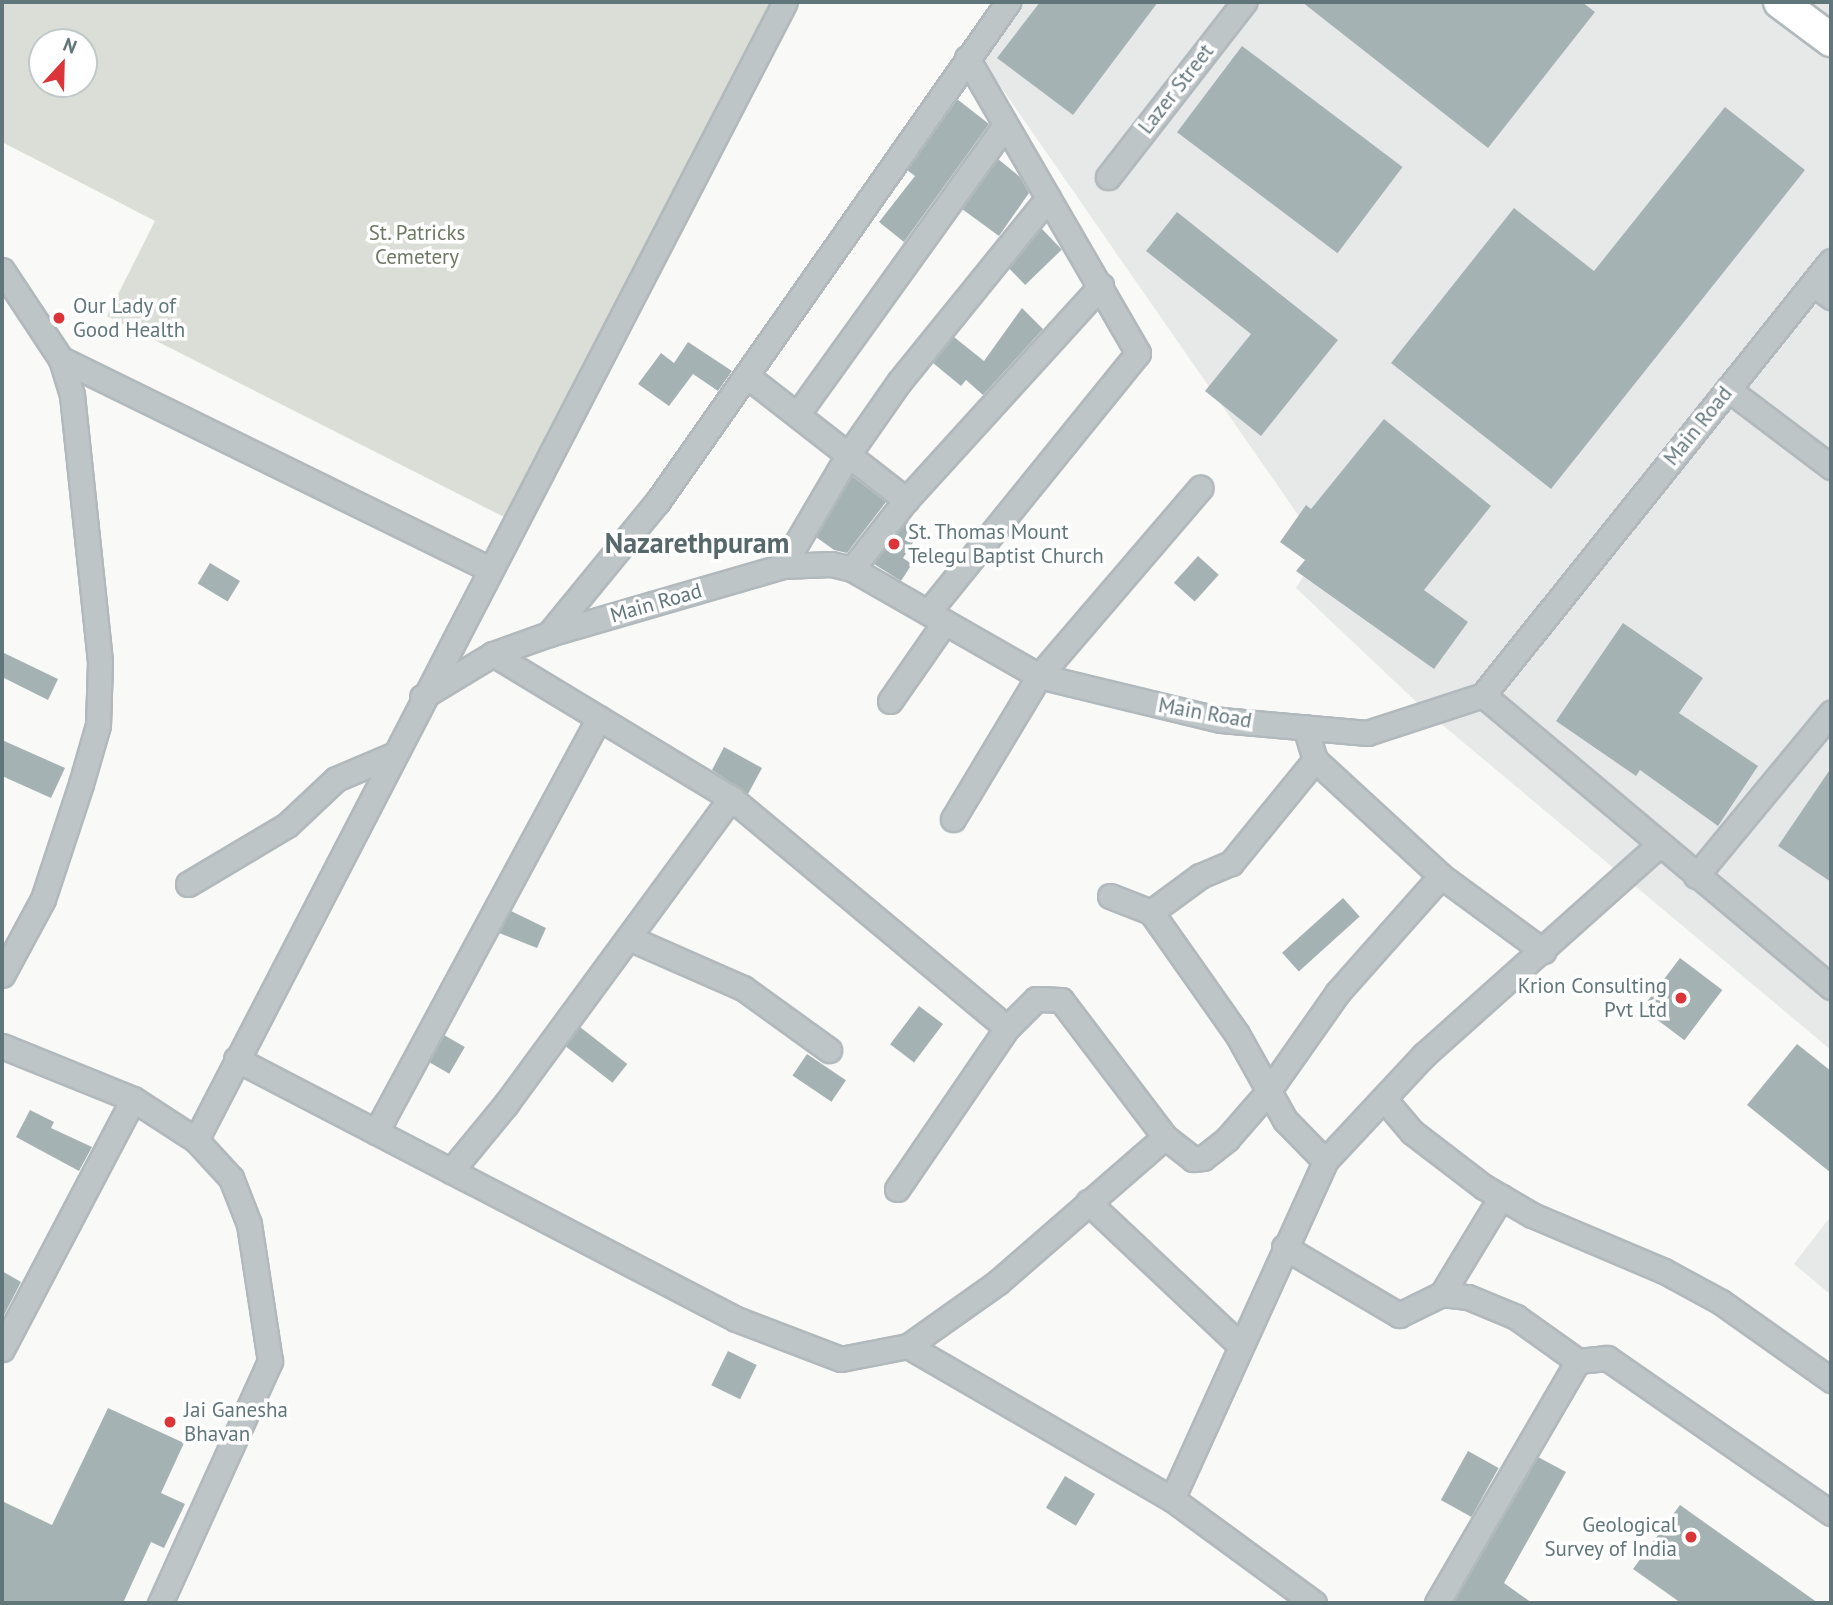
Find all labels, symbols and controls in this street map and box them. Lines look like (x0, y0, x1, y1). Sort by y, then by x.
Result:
north arrow (28, 28, 98, 98)
text: N (60, 32, 80, 59)
street label: Lazer Street (1133, 39, 1219, 139)
park label: St. Patricks Cemetery (368, 220, 466, 270)
place label: Our Lady of Good Health (73, 293, 185, 343)
marker: Our Lady of Good Health (51, 310, 67, 326)
street label: Main Road (1659, 381, 1737, 471)
place label: St. Thomas Mount Telegu Baptist Church (908, 519, 1104, 569)
district label: Nazarethpuram (605, 526, 789, 560)
marker: St. Thomas Mount Telegu Baptist Church (886, 536, 902, 552)
street label: Main Road (607, 578, 705, 628)
street label: Main Road (1156, 692, 1254, 734)
place label: Krion Consulting Pvt Ltd (1518, 973, 1667, 1023)
marker: Krion Consulting Pvt Ltd (1673, 990, 1689, 1006)
place label: Jai Ganesha Bhavan (184, 1397, 288, 1447)
marker: Jai Ganesha Bhavan (162, 1414, 178, 1430)
place label: Geological Survey of India (1544, 1512, 1677, 1562)
marker: Geological Survey of India (1683, 1529, 1699, 1545)

